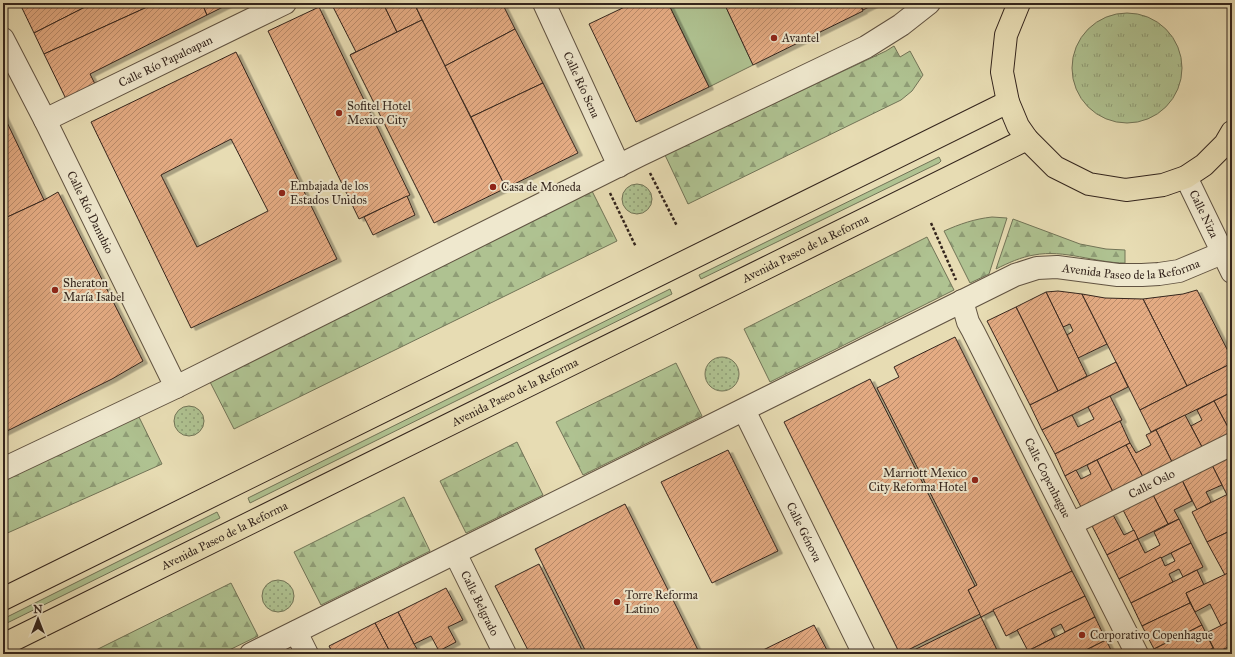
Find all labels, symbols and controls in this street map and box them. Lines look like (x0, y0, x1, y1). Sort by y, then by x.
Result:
place label: Avantel (781, 31, 820, 45)
street label: Calle Río Papaloapan (116, 32, 215, 90)
marker: Avantel (769, 33, 779, 43)
street label: Calle Río Sena (560, 49, 603, 121)
place label: Sofitel Hotel Mexico City (347, 99, 412, 127)
marker: Sofitel Hotel Mexico City (334, 108, 344, 118)
street label: Calle Río Danubio (64, 169, 116, 256)
place label: Embajada de los Estados Unidos (290, 179, 369, 207)
place label: Casa de Moneda (501, 180, 582, 194)
marker: Casa de Moneda (488, 182, 498, 192)
marker: Embajada de los Estados Unidos (277, 188, 287, 198)
street label: Calle Niza (1186, 188, 1222, 241)
street label: Avenida Paseo de la Reforma (739, 211, 872, 286)
street label: Avenida Paseo de la Reforma (1060, 256, 1203, 282)
place label: Sheraton María Isabel (63, 276, 125, 304)
marker: Sheraton María Isabel (50, 285, 60, 295)
street label: Avenida Paseo de la Reforma (449, 355, 581, 430)
street label: Calle Copenhague (1021, 436, 1074, 520)
place label: Marriott Mexico City Reforma Hotel (869, 466, 968, 494)
street label: Calle Oslo (1126, 467, 1177, 501)
marker: Marriott Mexico City Reforma Hotel (970, 475, 980, 485)
street label: Avenida Paseo de la Reforma (158, 498, 291, 573)
street label: Calle Génova (784, 500, 825, 565)
street label: Calle Belgrado (458, 568, 502, 638)
place label: Torre Reforma Latino (625, 588, 699, 616)
marker: Torre Reforma Latino (612, 597, 622, 607)
north arrow (18, 599, 58, 639)
text: N (33, 603, 43, 616)
place label: Corporativo Copenhague (1090, 628, 1213, 643)
marker: Corporativo Copenhague (1077, 630, 1087, 640)

